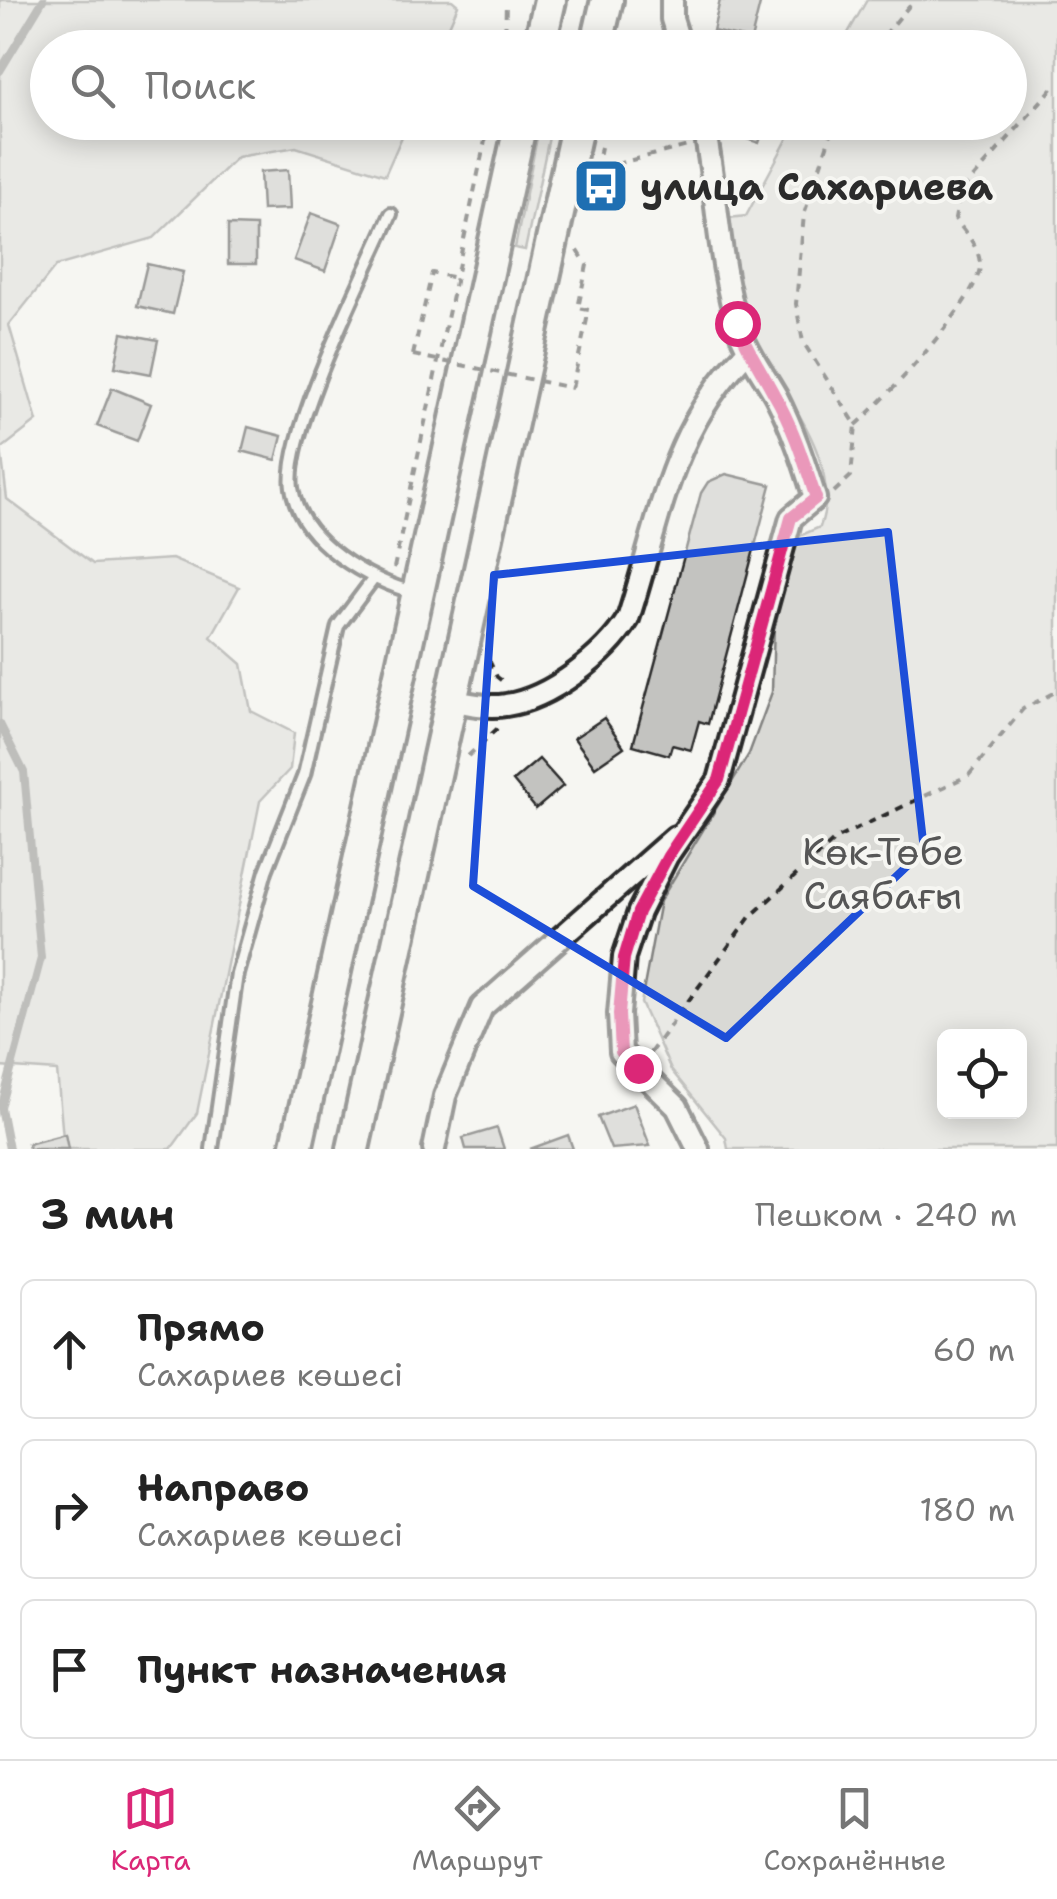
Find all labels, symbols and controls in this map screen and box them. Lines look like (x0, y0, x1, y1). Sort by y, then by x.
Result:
search box (30, 30, 1027, 140)
icon: search (65, 58, 120, 113)
text: Поиск (145, 60, 256, 111)
bus stop icon: улица Сахариева (571, 156, 631, 216)
place label: улица Сахариева (640, 161, 993, 212)
route start (715, 301, 761, 347)
park label: Көк-Төбе Саябағы (802, 826, 964, 921)
map controls (937, 1029, 1027, 1119)
button: locate (937, 1029, 1027, 1119)
route end (616, 1046, 662, 1092)
text: 3 мин (40, 1186, 175, 1242)
text: Пешком · 240 m (755, 1193, 1017, 1236)
text: Прямо (137, 1302, 265, 1353)
icon: ahead (42, 1322, 97, 1377)
text: 60 m (933, 1328, 1015, 1371)
text: Сахариев көшесі (137, 1353, 403, 1396)
text: Направо (137, 1462, 310, 1513)
icon: right (42, 1482, 97, 1537)
text: 180 m (919, 1488, 1015, 1531)
text: Сахариев көшесі (137, 1513, 403, 1556)
icon: arrive (42, 1642, 97, 1697)
text: Пункт назначения (137, 1644, 507, 1695)
tab: Карта (111, 1781, 191, 1879)
tab: Маршрут (412, 1781, 542, 1879)
tab: Сохранённые (764, 1781, 946, 1879)

